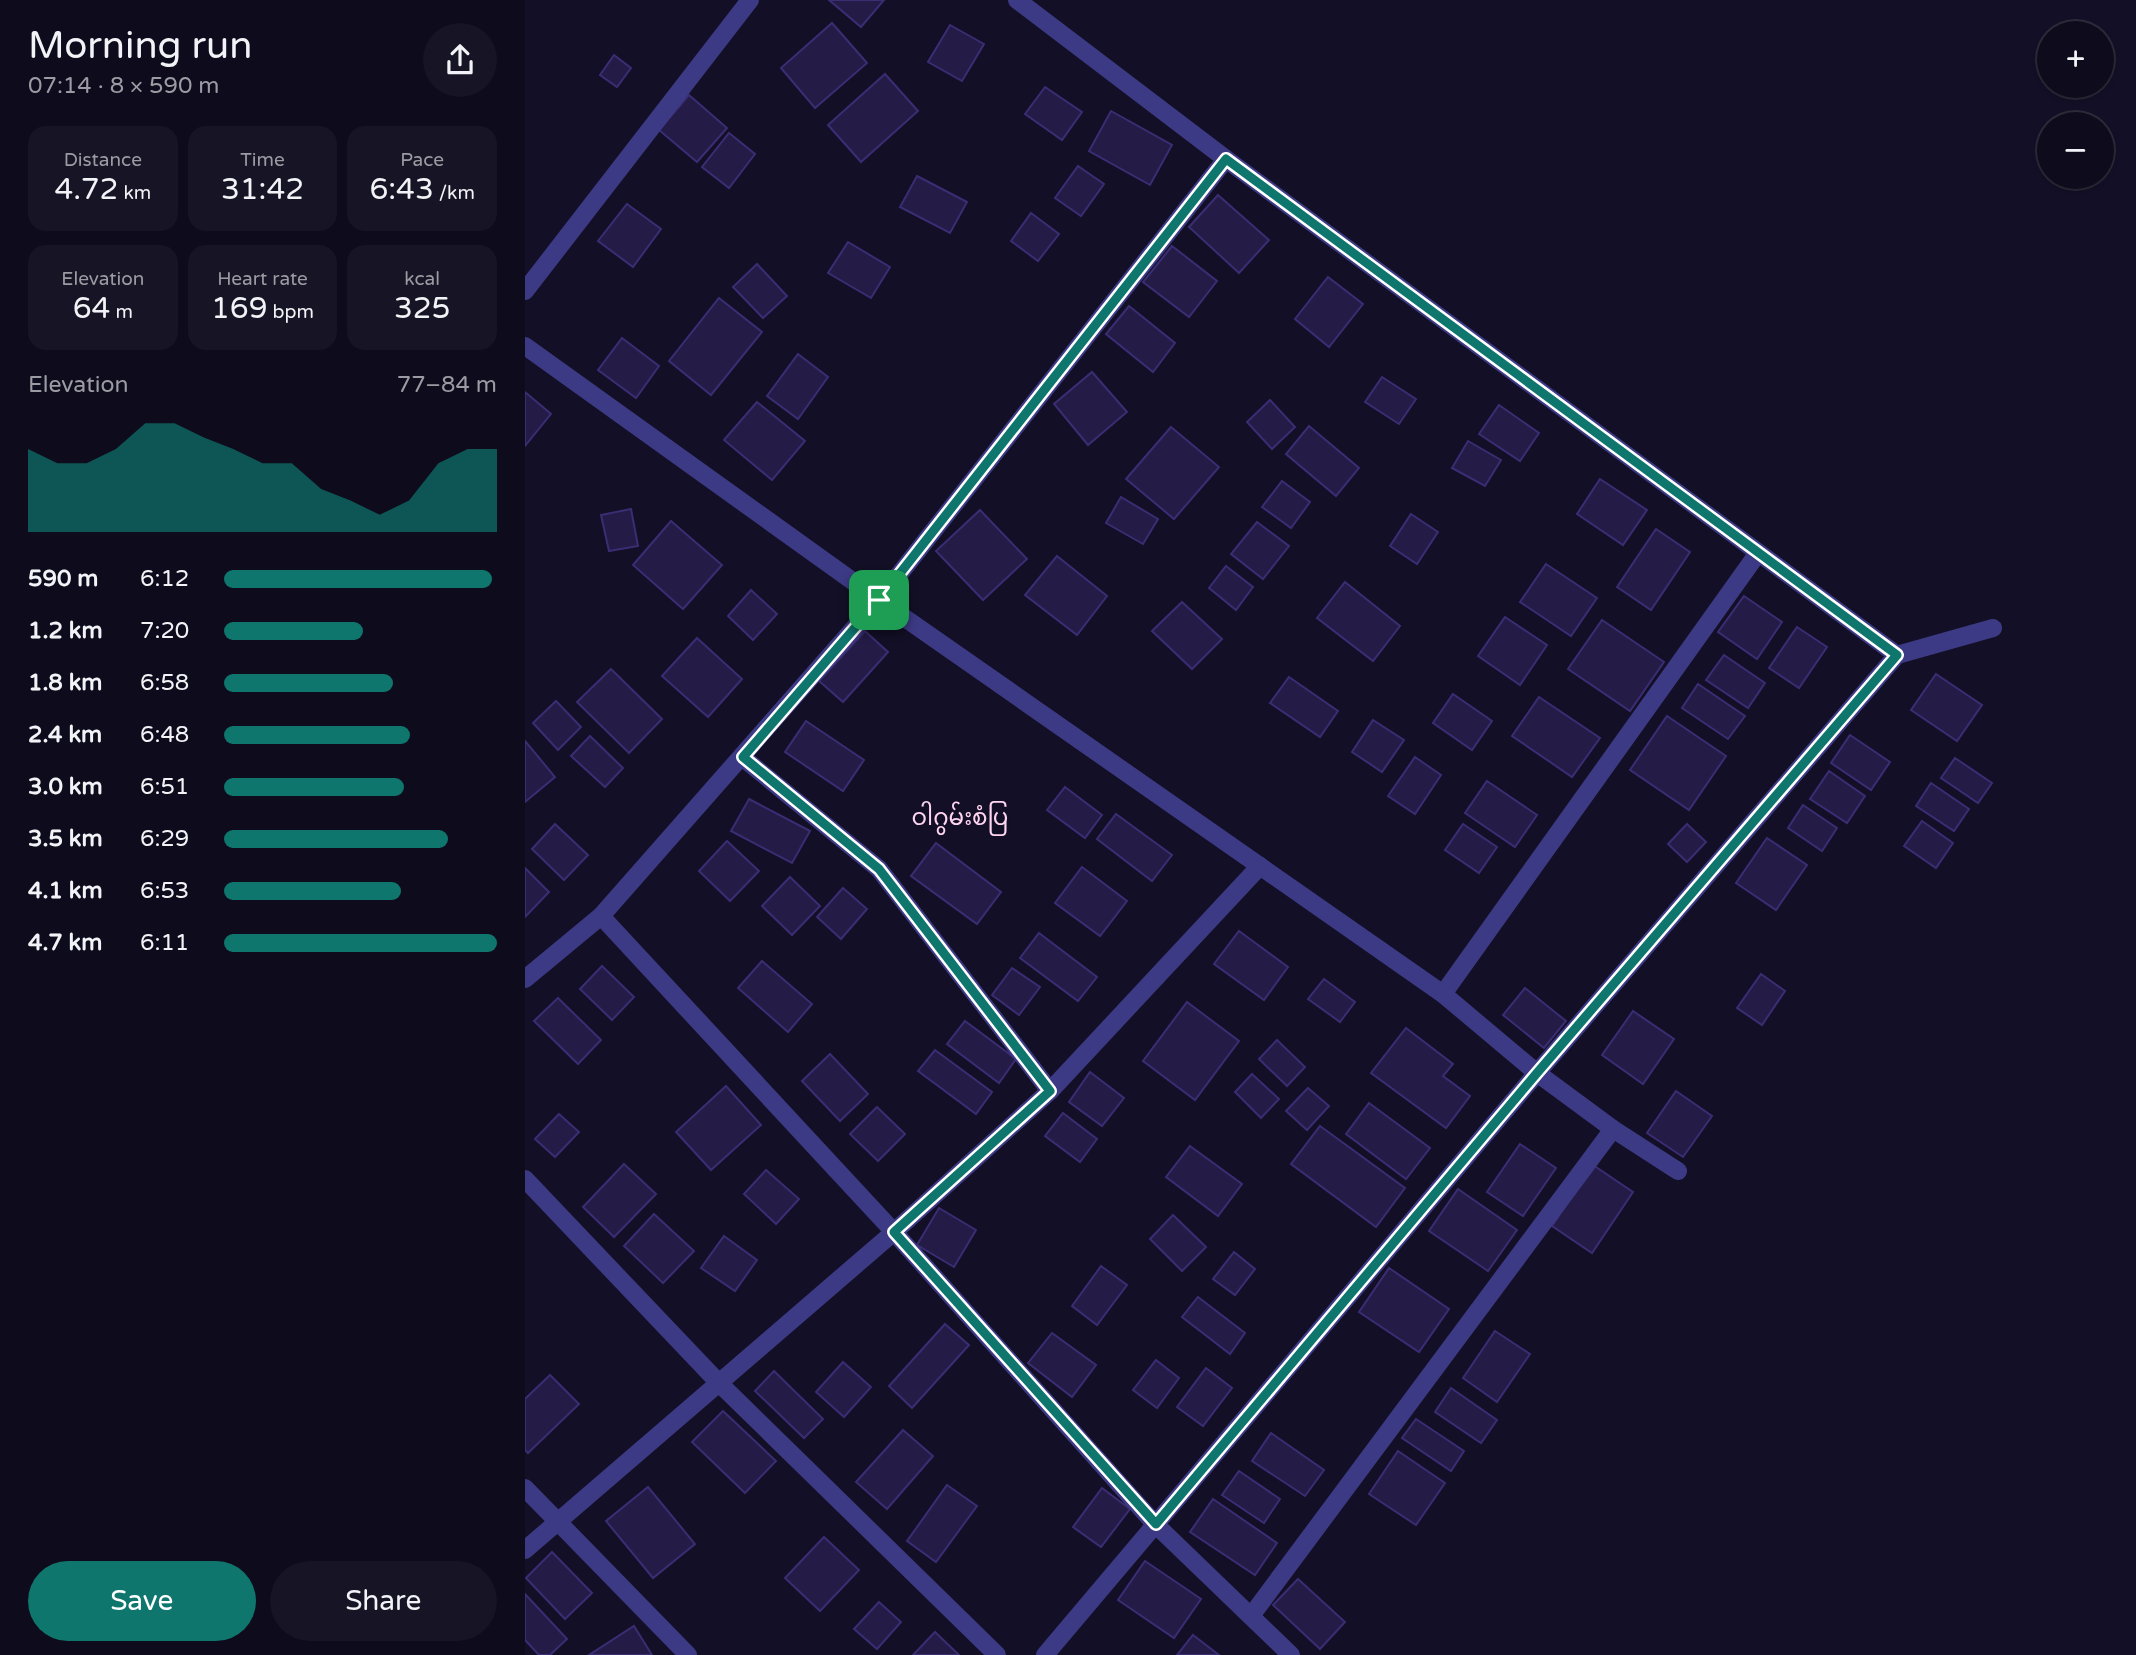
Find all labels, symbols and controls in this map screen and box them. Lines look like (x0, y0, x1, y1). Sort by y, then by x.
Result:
map controls (2037, 21, 2114, 189)
button: + (2037, 21, 2114, 98)
text: Morning run (28, 23, 252, 69)
button: share (423, 23, 497, 97)
text: 07:14 · 8 × 590 m (28, 72, 219, 100)
button: − (2037, 112, 2114, 189)
text: Distance (64, 149, 142, 171)
text: Time (240, 149, 285, 171)
text: Pace (400, 149, 444, 171)
text: 4.72 (54, 171, 118, 208)
text: 31:42 (221, 171, 304, 208)
text: 6:43 (369, 171, 434, 208)
text: km (118, 182, 151, 204)
text: /km (434, 182, 475, 204)
text: Elevation (61, 268, 144, 290)
text: Heart rate (217, 268, 308, 290)
text: kcal (404, 268, 440, 290)
text: 64 (73, 290, 110, 327)
text: 169 (211, 290, 268, 327)
text: 325 (394, 290, 450, 327)
text: m (110, 301, 133, 323)
text: bpm (268, 301, 314, 323)
text: Elevation (28, 371, 129, 399)
text: 77–84 m (397, 371, 497, 399)
text: 590 m (28, 565, 98, 593)
text: 6:12 (140, 565, 189, 593)
pin (849, 570, 909, 630)
icon: arrive (860, 581, 898, 619)
text: 1.2 km (28, 617, 103, 645)
text: 7:20 (140, 617, 189, 645)
text: 1.8 km (28, 669, 102, 697)
text: 6:58 (140, 669, 189, 697)
text: 2.4 km (28, 721, 102, 749)
text: 6:48 (140, 721, 189, 749)
text: 3.0 km (28, 773, 103, 801)
text: 6:51 (140, 773, 189, 801)
district label: ဝါဂွမ်းစံပြ (912, 801, 1008, 836)
text: 3.5 km (28, 825, 103, 853)
text: 6:29 (140, 825, 189, 853)
text: 4.1 km (28, 877, 103, 905)
text: 6:53 (140, 877, 189, 905)
text: 4.7 km (28, 929, 102, 957)
text: 6:11 (140, 929, 189, 957)
button: Save (28, 1561, 256, 1641)
button: Share (270, 1561, 497, 1641)

